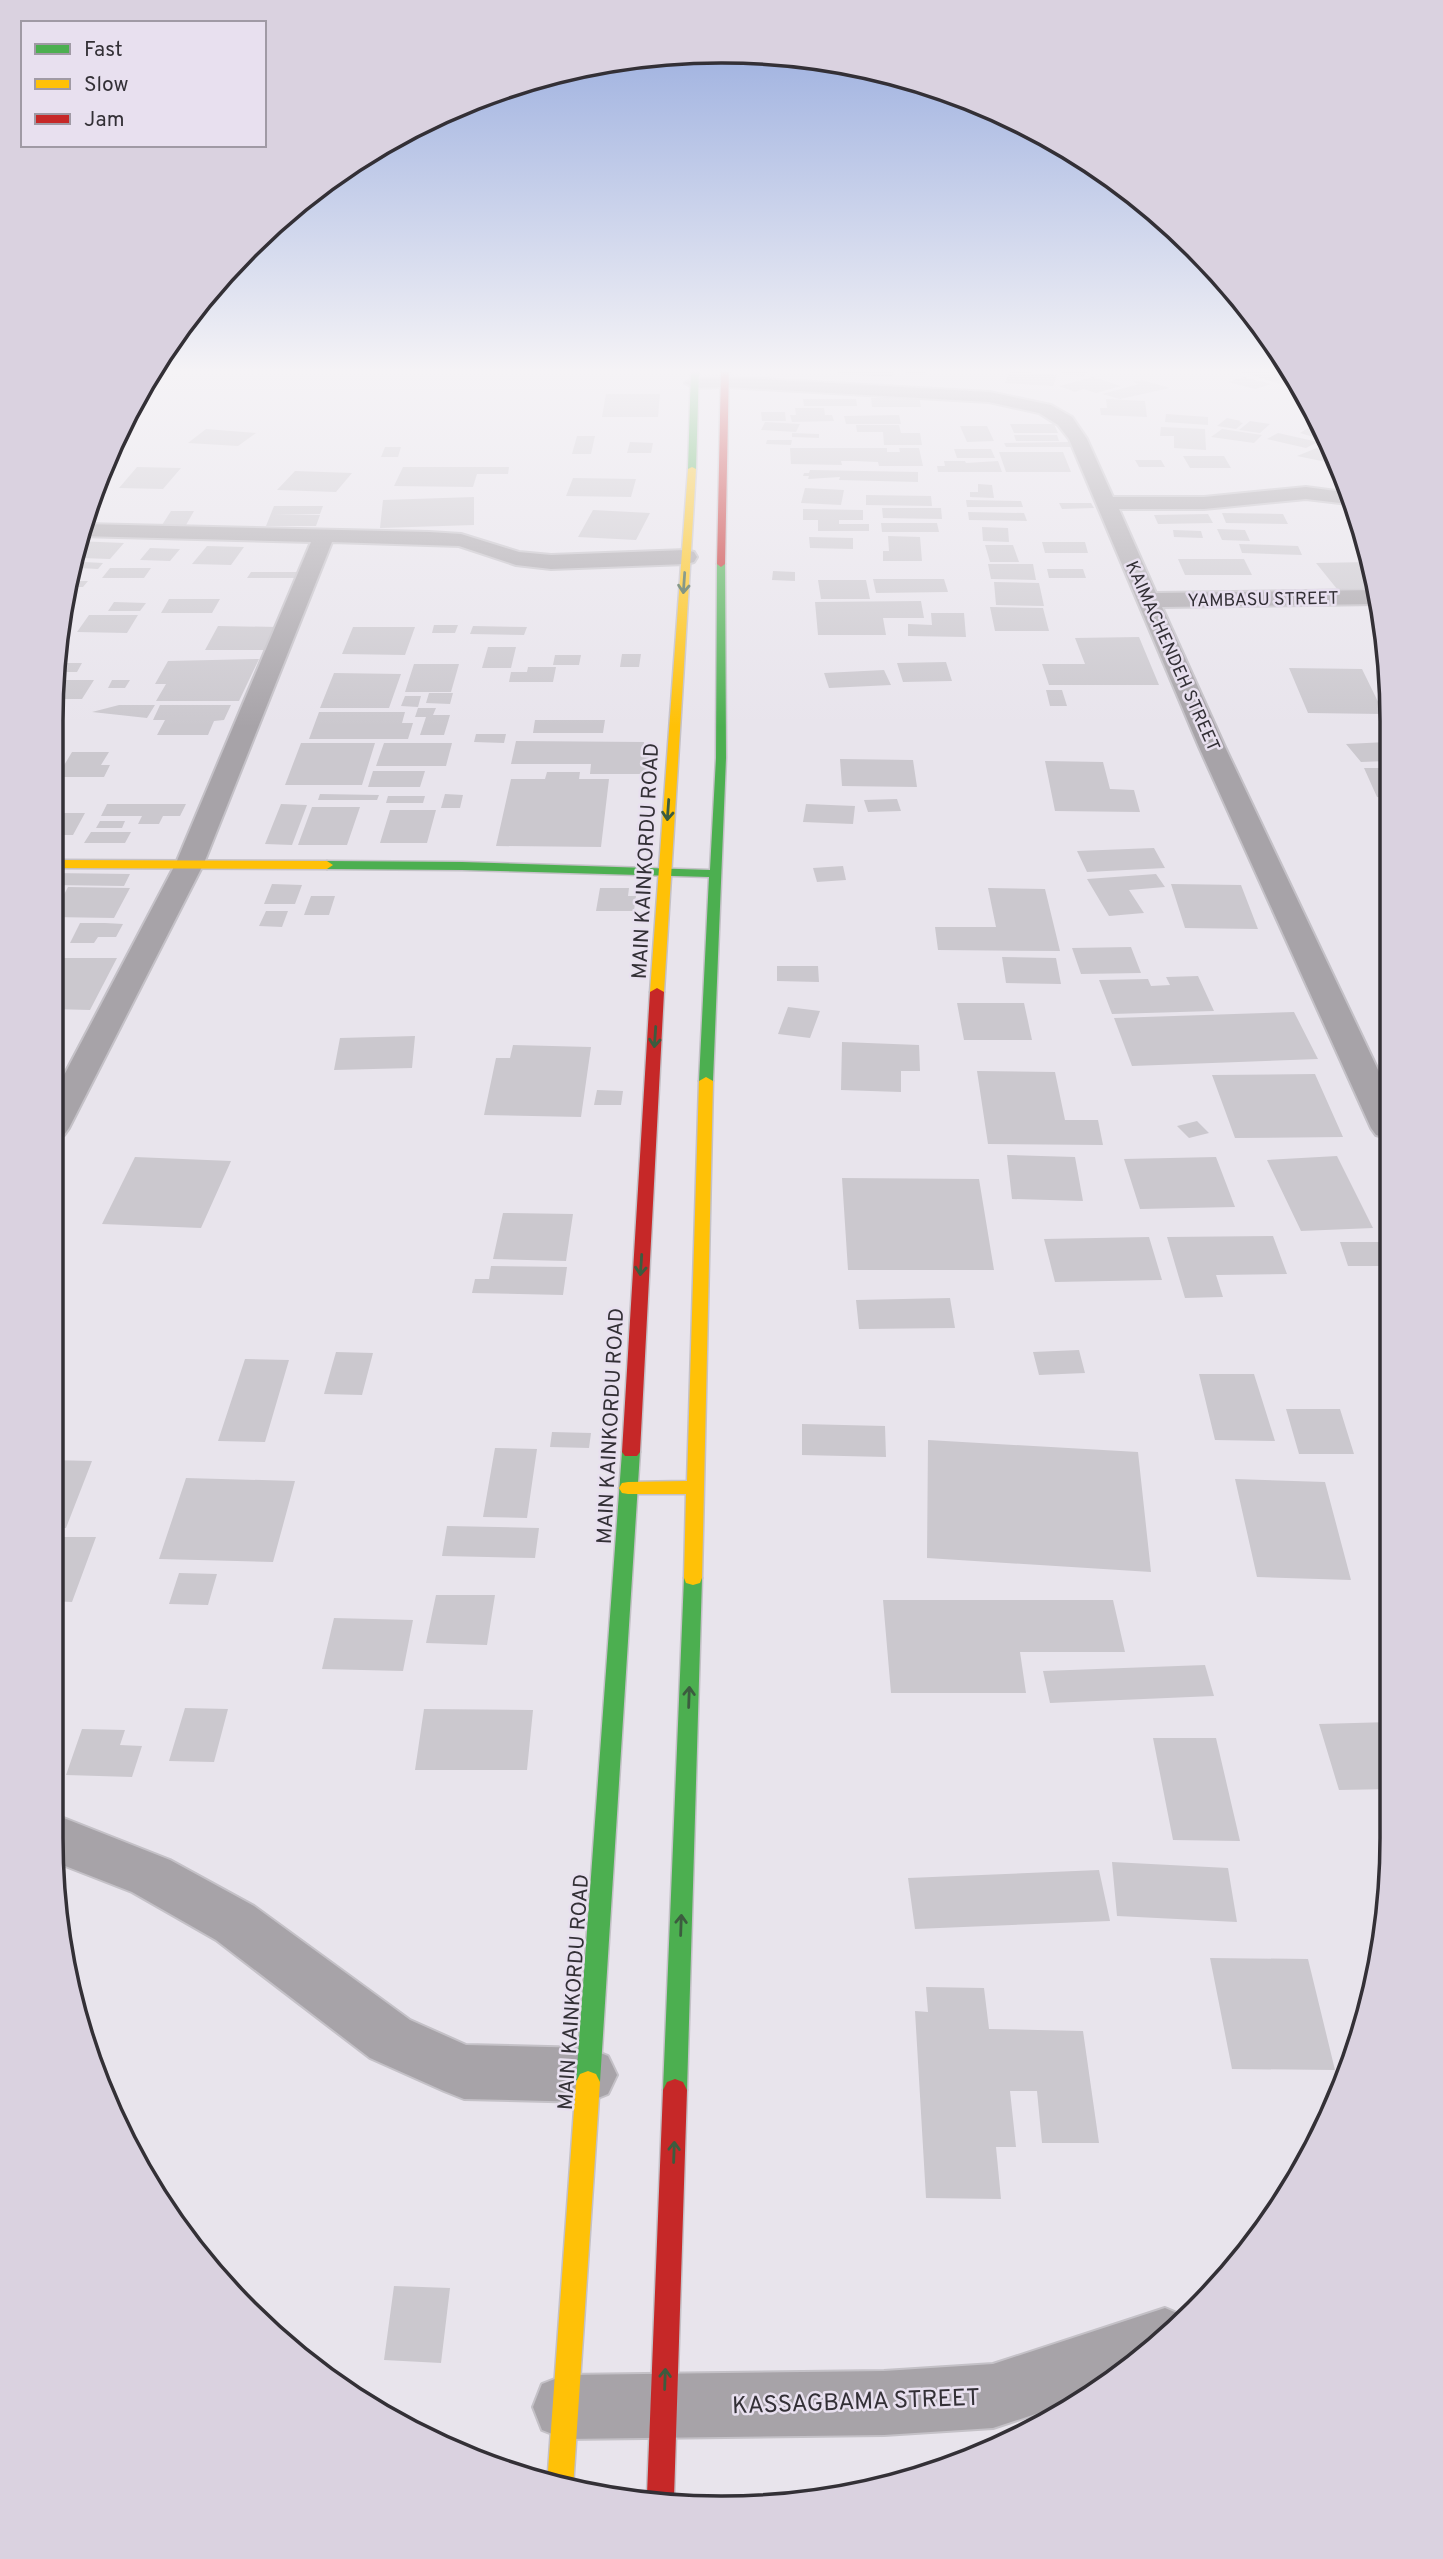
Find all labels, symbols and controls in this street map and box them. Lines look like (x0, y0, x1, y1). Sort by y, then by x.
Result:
legend (21, 21, 266, 147)
text: Fast (84, 37, 123, 64)
text: Slow (84, 72, 129, 99)
text: Jam (84, 107, 125, 134)
street label: KAIMACHENDEH STREET (1119, 558, 1224, 755)
one-way arrow (677, 572, 690, 594)
street label: YAMBASU STREET (1187, 588, 1339, 613)
street label: MAIN KAINKORDU ROAD (627, 742, 666, 980)
one-way arrow (662, 799, 675, 822)
one-way arrow (648, 1026, 661, 1048)
one-way arrow (634, 1253, 647, 1276)
street label: MAIN KAINKORDU ROAD (592, 1307, 631, 1545)
one-way arrow (682, 1686, 696, 1709)
street label: MAIN KAINKORDU ROAD (553, 1873, 596, 2111)
one-way arrow (675, 1913, 688, 1936)
one-way arrow (667, 2141, 680, 2164)
one-way arrow (659, 2368, 672, 2391)
street label: KASSAGBAMA STREET (731, 2384, 981, 2422)

